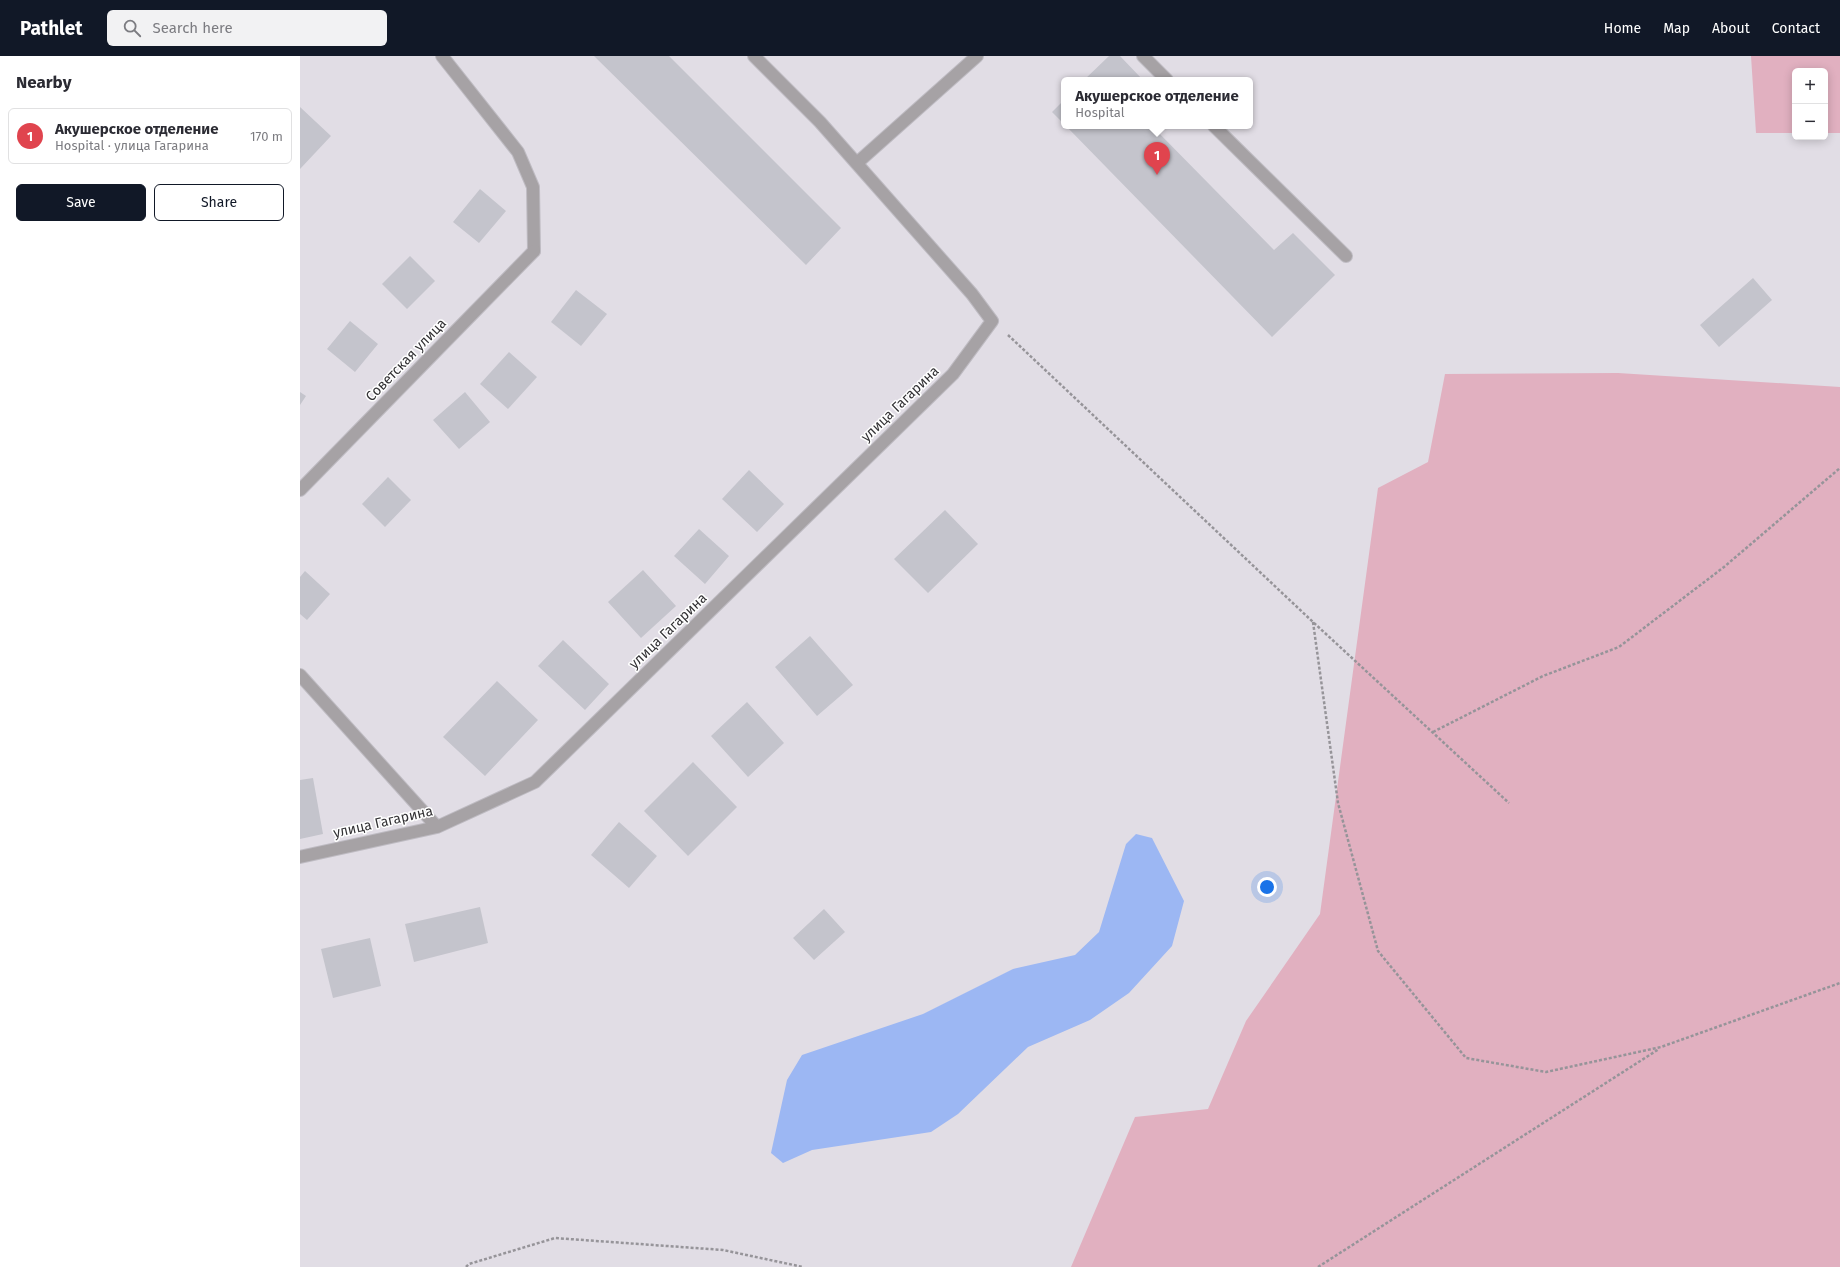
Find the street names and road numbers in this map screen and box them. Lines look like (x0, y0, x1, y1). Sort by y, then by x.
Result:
street label: Советская улица (362, 315, 450, 405)
street label: улица Гагарина (857, 363, 943, 445)
street label: улица Гагарина (625, 590, 711, 672)
street label: улица Гагарина (332, 802, 434, 842)

